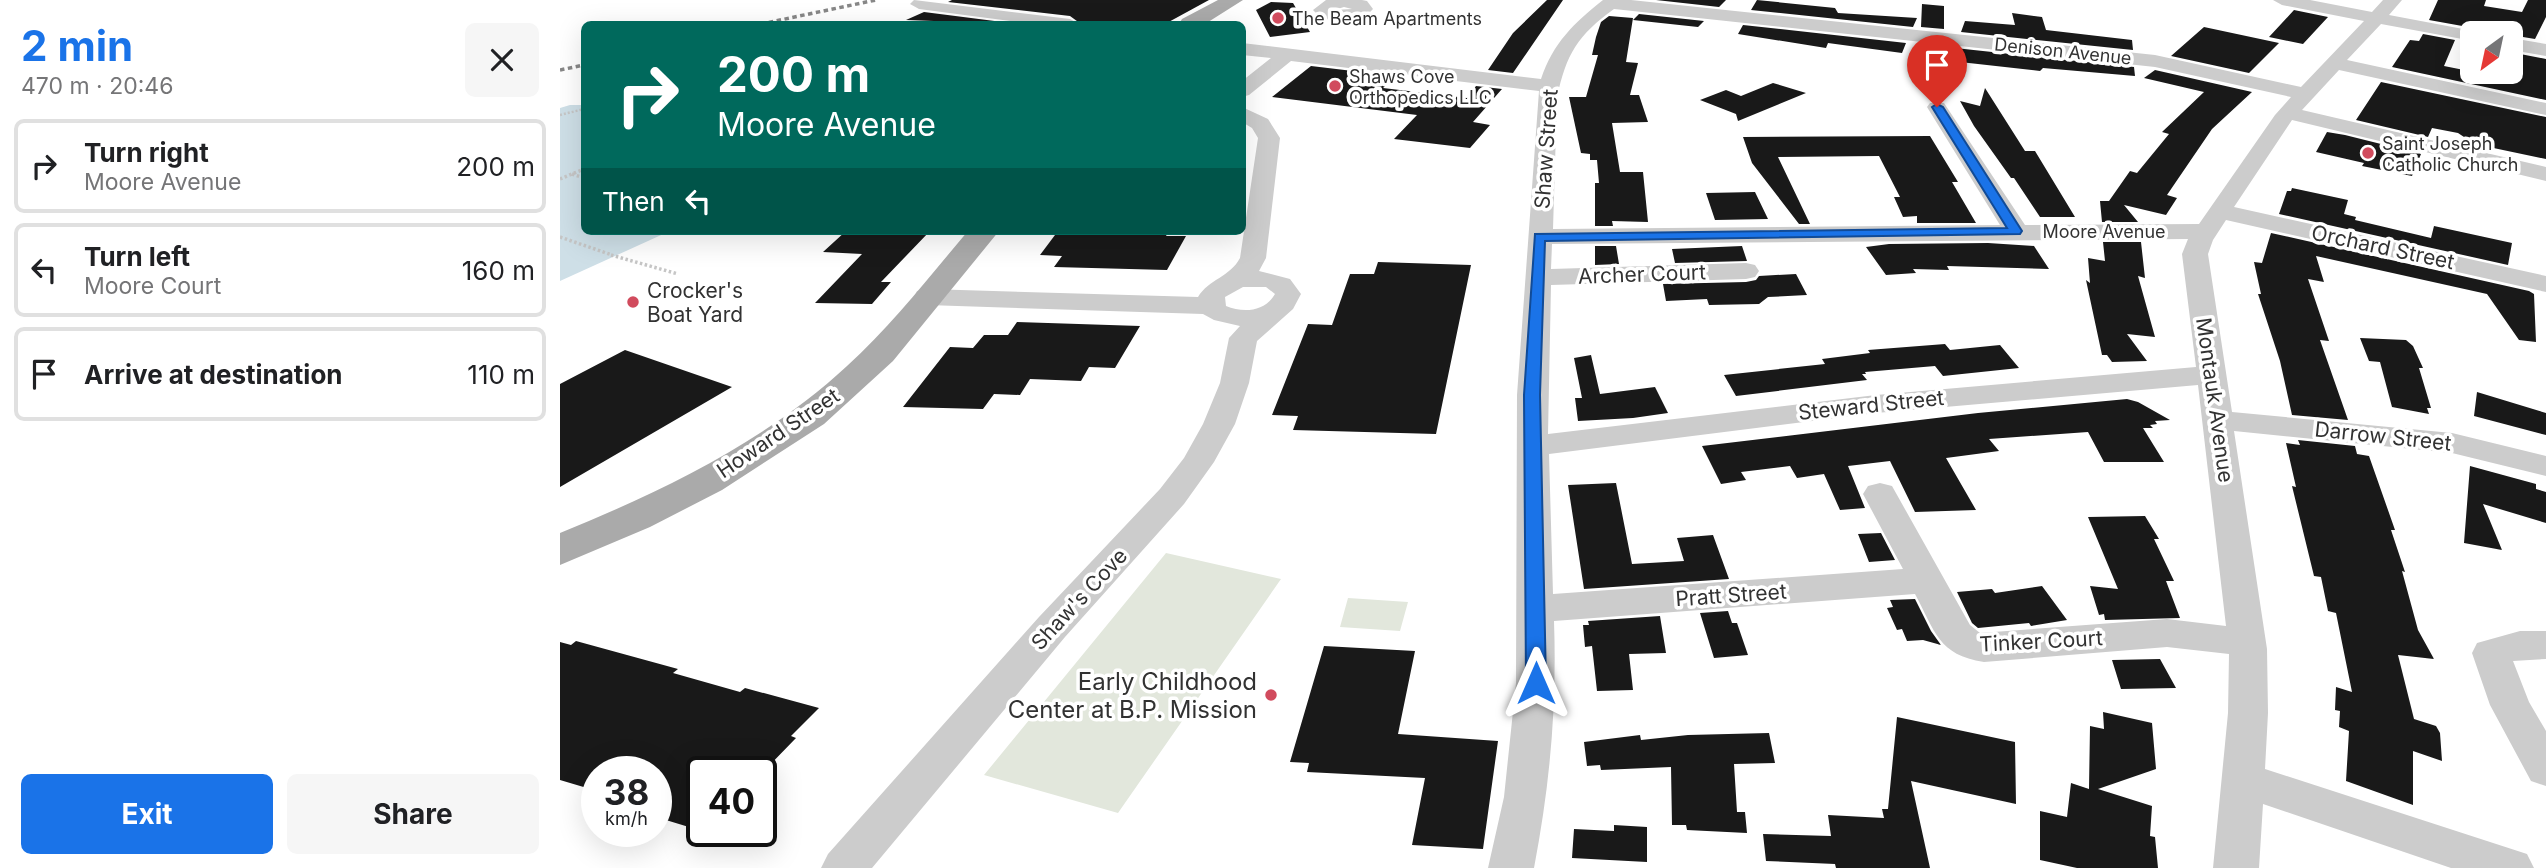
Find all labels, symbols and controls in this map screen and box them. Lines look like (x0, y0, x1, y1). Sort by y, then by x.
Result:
place label: The Beam Apartments (1292, 8, 1482, 29)
marker: The Beam Apartments (1270, 10, 1286, 26)
text: 2 min (21, 20, 133, 71)
north arrow (2460, 21, 2524, 84)
map controls (2460, 21, 2523, 84)
button: close (465, 23, 539, 97)
street label: Denison Avenue (1993, 33, 2133, 69)
pin (1907, 35, 1967, 107)
text: 200 m (717, 45, 870, 104)
icon: arrive (1918, 46, 1956, 84)
icon: right (602, 49, 693, 140)
place label: Shaws Cove Orthopedics LLC (1349, 66, 1492, 108)
text: 470 m · 20:46 (21, 72, 174, 100)
marker: Shaws Cove Orthopedics LLC (1327, 78, 1343, 94)
street label: Shaw Street (1529, 88, 1563, 210)
text: Moore Avenue (717, 105, 936, 144)
place label: Saint Joseph Catholic Church (2382, 133, 2519, 175)
text: Turn right (84, 137, 209, 168)
marker: Saint Joseph Catholic Church (2360, 145, 2376, 161)
icon: right (25, 147, 63, 185)
text: 200 m (456, 151, 535, 182)
text: Moore Avenue (84, 168, 241, 196)
icon: left (679, 182, 717, 220)
text: Then (602, 186, 665, 217)
street label: Orchard Street (2309, 220, 2457, 274)
street label: Moore Avenue (2042, 221, 2166, 242)
text: Turn left (84, 241, 190, 272)
icon: left (25, 251, 63, 289)
text: 160 m (462, 255, 535, 286)
street label: Archer Court (1578, 259, 1707, 289)
text: Moore Court (84, 272, 221, 300)
place label: Crocker's Boat Yard (647, 278, 743, 327)
marker: Crocker's Boat Yard (625, 294, 641, 310)
street label: Montauk Avenue (2191, 316, 2239, 484)
icon: arrive (25, 355, 63, 393)
text: Arrive at destination (84, 359, 343, 390)
text: 110 m (467, 359, 535, 390)
street label: Howard Street (712, 383, 844, 483)
street label: Steward Street (1797, 385, 1945, 425)
street label: Darrow Street (2313, 416, 2453, 456)
street label: Shaw's Cove (1026, 543, 1132, 655)
street label: Pratt Street (1675, 579, 1788, 611)
street label: Tinker Court (1979, 625, 2103, 657)
position arrow (1499, 646, 1573, 720)
place label: Early Childhood Center at B.P. Mission (1008, 667, 1257, 724)
marker: Early Childhood Center at B.P. Mission (1263, 687, 1279, 703)
speed limit sign: 40 (686, 756, 777, 847)
text: 38 (604, 771, 649, 813)
button: Exit (21, 774, 273, 854)
button: Share (287, 774, 539, 854)
text: km/h (605, 808, 648, 829)

